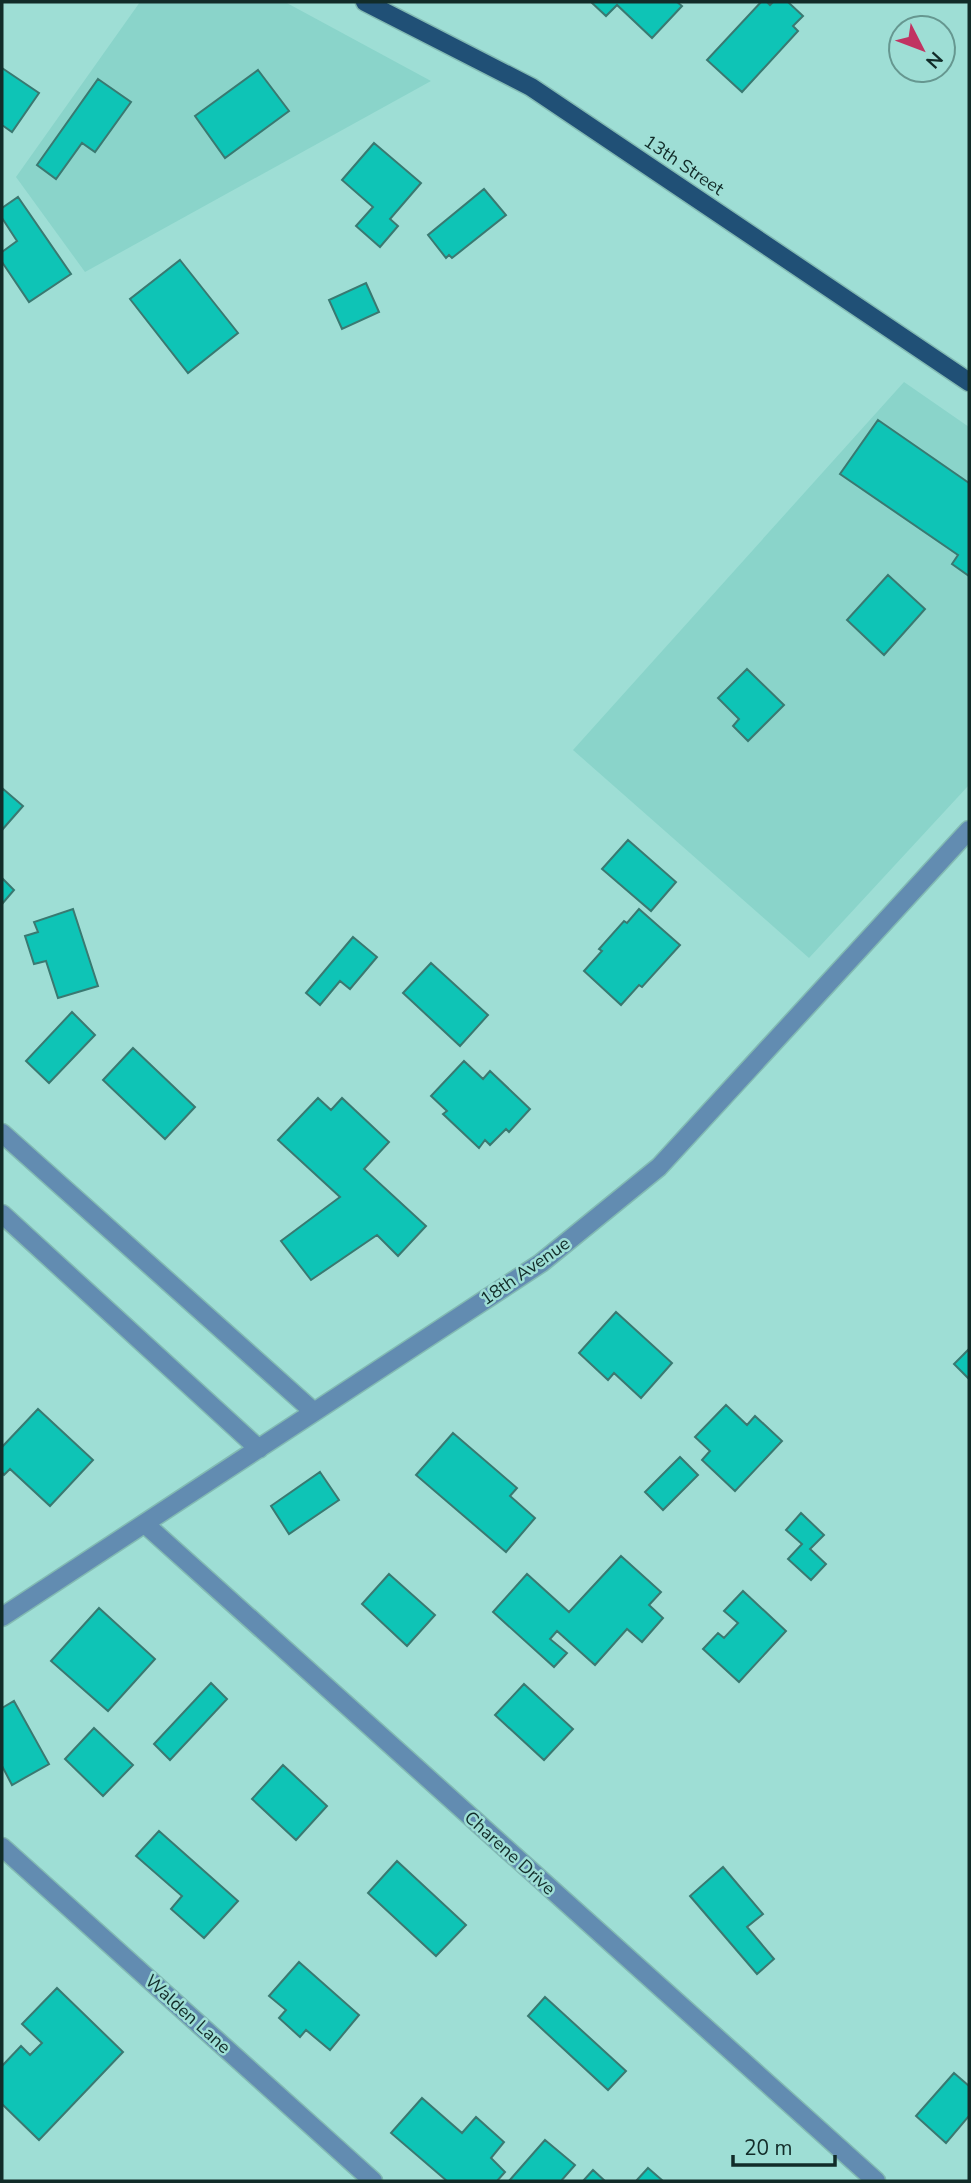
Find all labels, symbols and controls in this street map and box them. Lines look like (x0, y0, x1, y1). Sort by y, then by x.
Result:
north arrow (887, 14, 957, 84)
text: N (919, 46, 948, 74)
street label: 13th Street (639, 129, 729, 201)
street label: 18th Avenue (476, 1231, 574, 1311)
street label: Charene Drive (459, 1806, 561, 1900)
street label: Walden Lane (140, 1969, 236, 2059)
scale bar (733, 2124, 834, 2168)
text: 20 m (744, 2134, 793, 2162)

